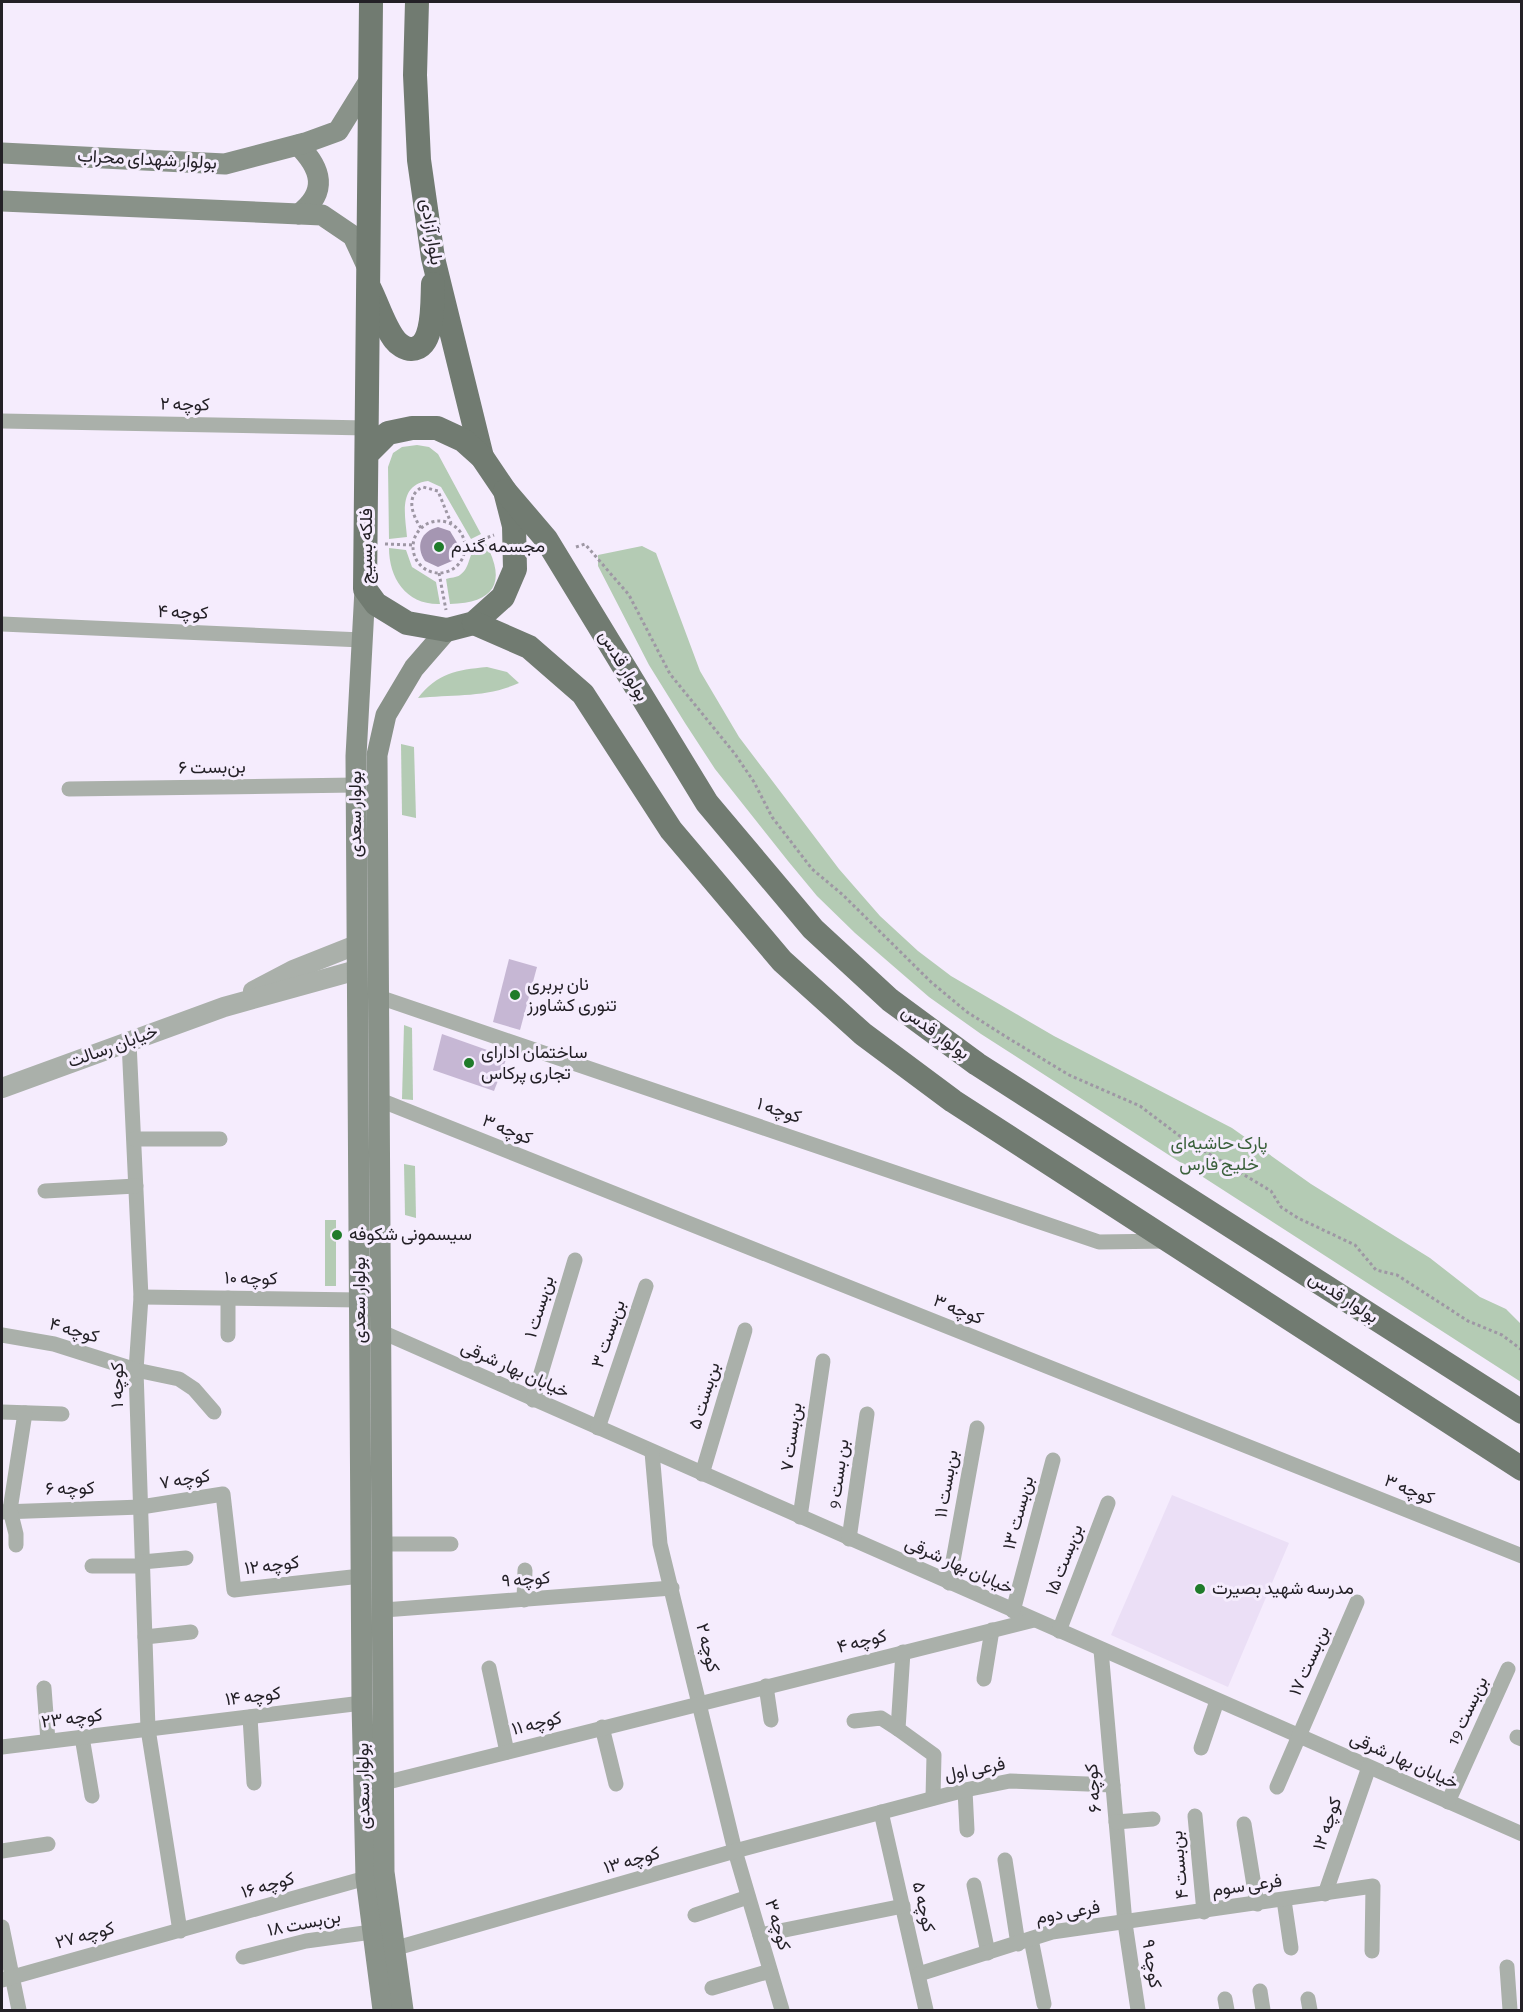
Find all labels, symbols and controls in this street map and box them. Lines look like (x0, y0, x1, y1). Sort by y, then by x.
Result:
street label: بولوار شهدای محراب (77, 147, 217, 174)
street label: بلوار آزادی (416, 197, 446, 267)
street label: کوچه ۲ (160, 396, 210, 416)
street label: فلکه بسیج (358, 508, 378, 584)
place label: مجسمه گندم (451, 537, 545, 558)
marker: مجسمه گندم (432, 540, 446, 554)
street label: کوچه ۴ (157, 603, 209, 625)
street label: بولوار قدس (594, 628, 651, 705)
street label: بن‌بست ۶ (178, 758, 246, 779)
street label: بولوار سعدی (347, 771, 366, 857)
place label: نان بربری تنوری کشاورز (526, 976, 617, 1016)
marker: نان بربری تنوری کشاورز (508, 988, 522, 1002)
street label: بولوار قدس (897, 1003, 972, 1064)
street label: خیابان رسالت (66, 1022, 161, 1072)
place label: ساختمان ادارای تجاری پرکاس (481, 1044, 587, 1085)
marker: ساختمان ادارای تجاری پرکاس (462, 1056, 476, 1070)
street label: کوچه ۱ (754, 1095, 803, 1129)
street label: کوچه ۳ (479, 1112, 535, 1150)
park label: پارک حاشیه‌ای خلیج فارس (1170, 1135, 1268, 1176)
place label: سیسمونی شکوفه (349, 1226, 472, 1245)
marker: سیسمونی شکوفه (330, 1228, 344, 1242)
street label: بولوار سعدی (351, 1257, 370, 1343)
street label: بولوار قدس (1304, 1269, 1381, 1328)
street label: کوچه ۱۰ (224, 1270, 278, 1290)
street label: بن‌بست ۱ (522, 1274, 559, 1340)
street label: کوچه ۳ (930, 1292, 986, 1330)
street label: بن‌بست ۳ (589, 1298, 630, 1371)
street label: کوچه ۴ (47, 1315, 101, 1349)
street label: خیابان بهار شرقی (458, 1338, 572, 1403)
street label: بن‌بست ۵ (686, 1360, 725, 1432)
street label: کوچه ۱ (109, 1362, 129, 1408)
street label: بن‌بست ۷ (778, 1402, 807, 1473)
street label: بن بست 9 (825, 1438, 854, 1510)
street label: بن‌بست ۱۱ (932, 1449, 963, 1520)
street label: کوچه ۷ (158, 1467, 212, 1495)
street label: کوچه ۳ (1381, 1472, 1437, 1510)
street label: بن‌بست ۱۳ (1001, 1474, 1038, 1552)
street label: کوچه ۶ (45, 1480, 95, 1500)
street label: بن‌بست ۱۵ (1043, 1522, 1088, 1598)
street label: خیابان بهار شرقی (902, 1534, 1016, 1599)
street label: کوچه ۱۲ (244, 1554, 301, 1580)
street label: کوچه ۹ (501, 1569, 551, 1593)
place label: مدرسه شهید بصیرت (1212, 1580, 1354, 1599)
marker: مدرسه شهید بصیرت (1193, 1582, 1207, 1596)
street label: کوچه ۲ (690, 1622, 722, 1675)
street label: بن‌بست ۱۷ (1287, 1623, 1334, 1699)
street label: کوچه ۴ (835, 1627, 889, 1659)
street label: بن‌بست 19 (1444, 1674, 1493, 1748)
street label: کوچه ۱۴ (224, 1685, 282, 1711)
street label: کوچه ۲۳ (40, 1706, 104, 1734)
street label: کوچه ۱۱ (510, 1709, 564, 1741)
street label: خیابان بهار شرقی (1347, 1729, 1461, 1794)
street label: بولوار سعدی (354, 1743, 375, 1829)
street label: فرعی اول (943, 1755, 1007, 1786)
street label: کوچه ۶ (1083, 1763, 1107, 1813)
street label: کوچه ۱۲ (1311, 1795, 1347, 1854)
street label: بن‌بست ۴ (1168, 1830, 1193, 1900)
street label: کوچه ۱۳ (602, 1844, 663, 1879)
street label: کوچه ۱۶ (239, 1870, 297, 1904)
street label: فرعی سوم (1211, 1872, 1284, 1902)
street label: کوچه ۵ (907, 1880, 938, 1934)
street label: کوچه ۳ (759, 1897, 793, 1953)
street label: فرعی دوم (1034, 1898, 1102, 1929)
street label: بن‌بست ۱۸ (266, 1908, 342, 1941)
street label: کوچه ۲۷ (54, 1919, 117, 1954)
street label: کوچه ۹ (1136, 1938, 1164, 1990)

